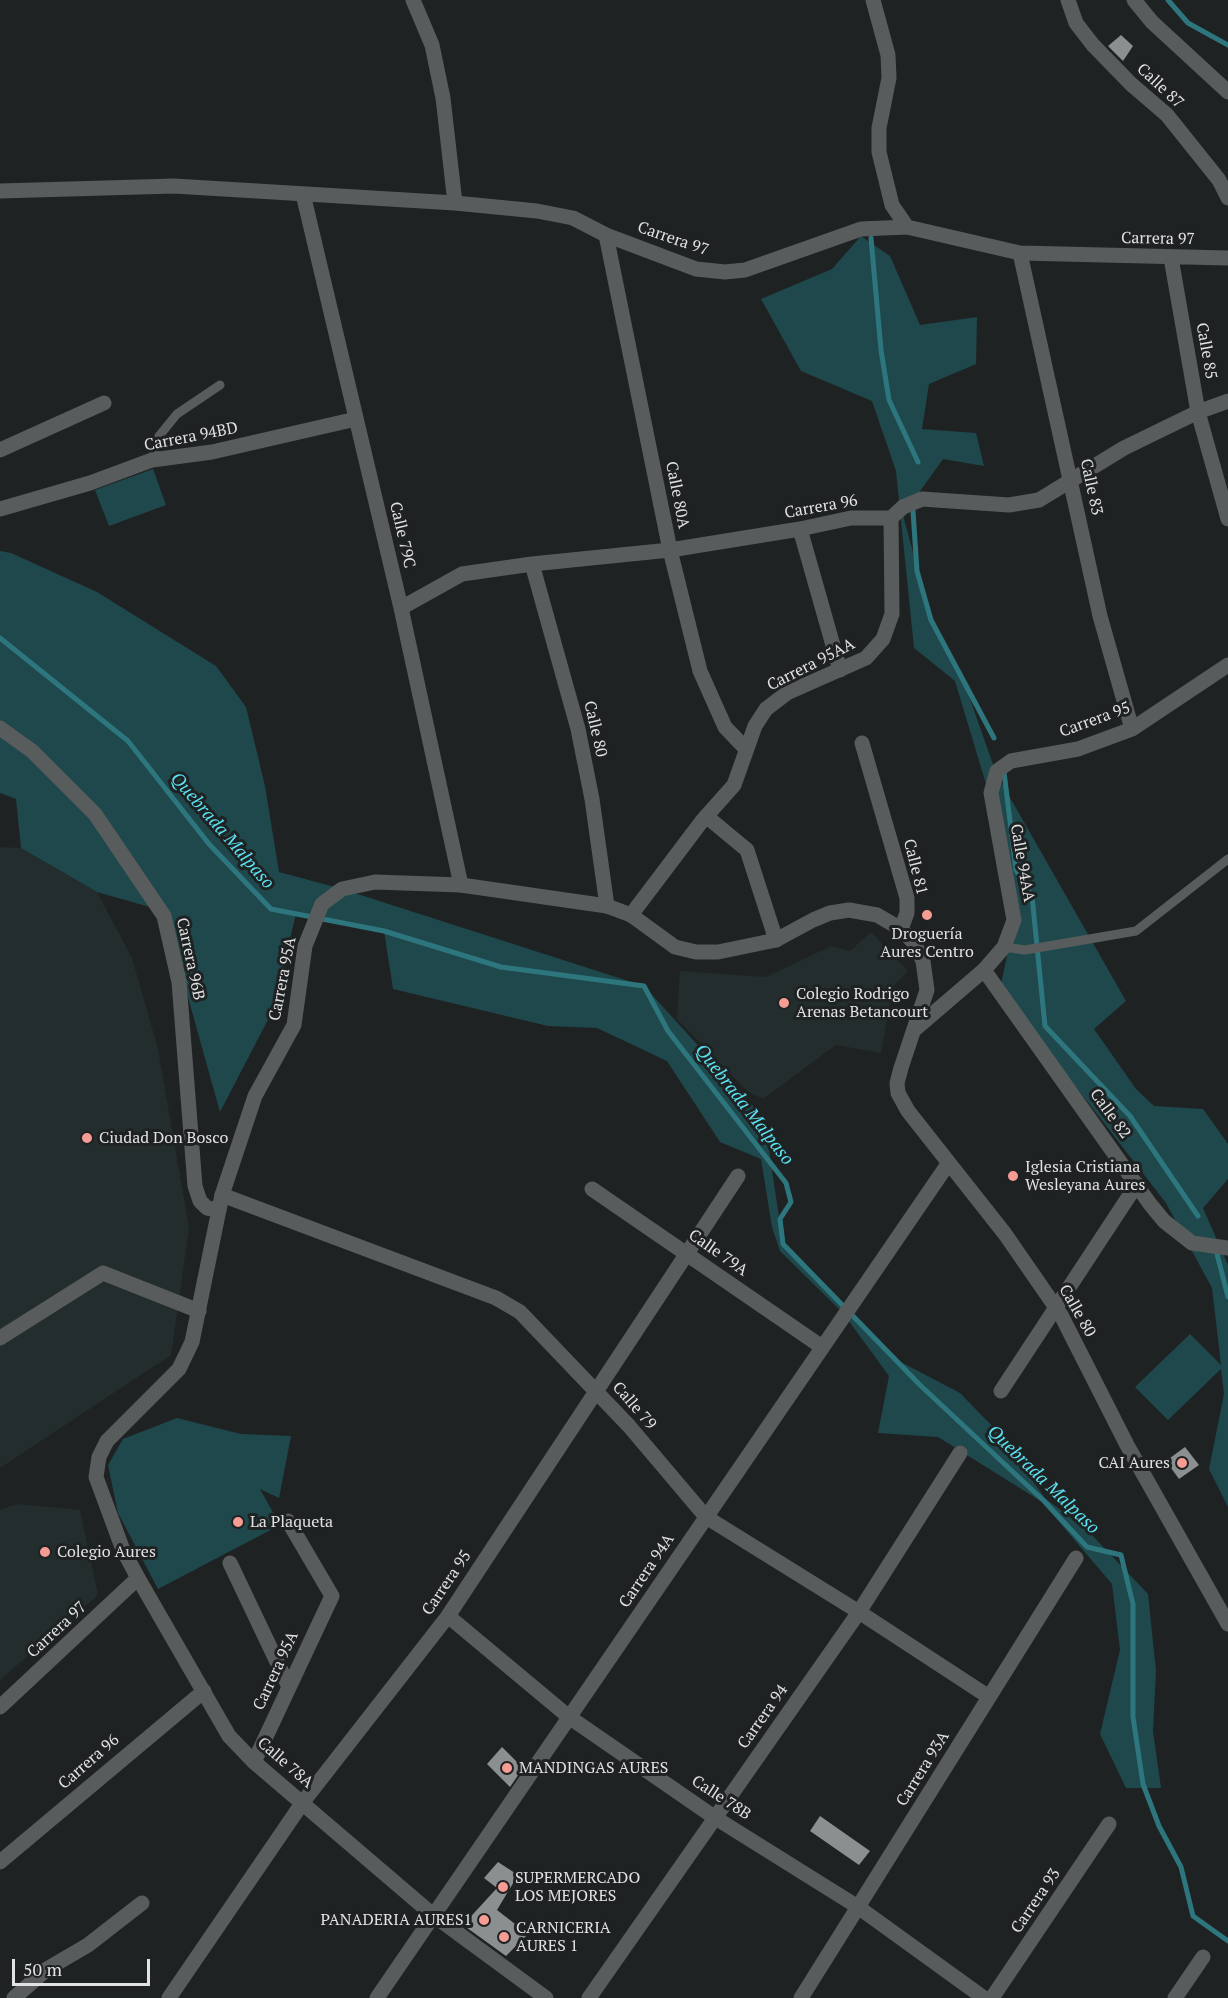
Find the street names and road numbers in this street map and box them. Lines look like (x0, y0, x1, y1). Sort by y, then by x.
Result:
street label: Calle 87 (1133, 60, 1187, 112)
street label: Carrera 97 (635, 218, 711, 260)
street label: Carrera 97 (1121, 229, 1195, 249)
street label: Calle 85 (1192, 321, 1220, 381)
street label: Carrera 94BD (143, 419, 239, 455)
street label: Calle 83 (1076, 457, 1106, 517)
street label: Calle 80A (661, 460, 693, 530)
street label: Carrera 96 (783, 491, 859, 523)
street label: Calle 79C (385, 500, 419, 570)
street label: Carrera 95AA (764, 635, 858, 695)
street label: Carrera 95 (1057, 698, 1133, 742)
street label: Calle 80 (579, 699, 611, 759)
street label: Calle 94AA (1006, 823, 1038, 903)
street label: Calle 81 (899, 837, 931, 897)
street label: Carrera 96B (172, 916, 208, 1002)
street label: Carrera 95A (265, 936, 301, 1022)
street label: Calle 82 (1085, 1085, 1135, 1143)
street label: Calle 79A (685, 1226, 751, 1280)
street label: Calle 80 (1054, 1282, 1100, 1340)
street label: Calle 79 (608, 1378, 660, 1434)
street label: Carrera 94A (615, 1530, 679, 1612)
street label: Carrera 95 (418, 1547, 476, 1619)
street label: Carrera 97 (23, 1598, 91, 1662)
street label: Carrera 95A (249, 1629, 303, 1713)
street label: Carrera 94 (734, 1681, 792, 1753)
street label: Carrera 93A (892, 1728, 954, 1810)
street label: Carrera 96 (55, 1731, 123, 1793)
street label: Calle 78A (253, 1733, 317, 1793)
street label: Calle 78B (688, 1772, 754, 1824)
street label: Carrera 93 (1007, 1865, 1065, 1937)

